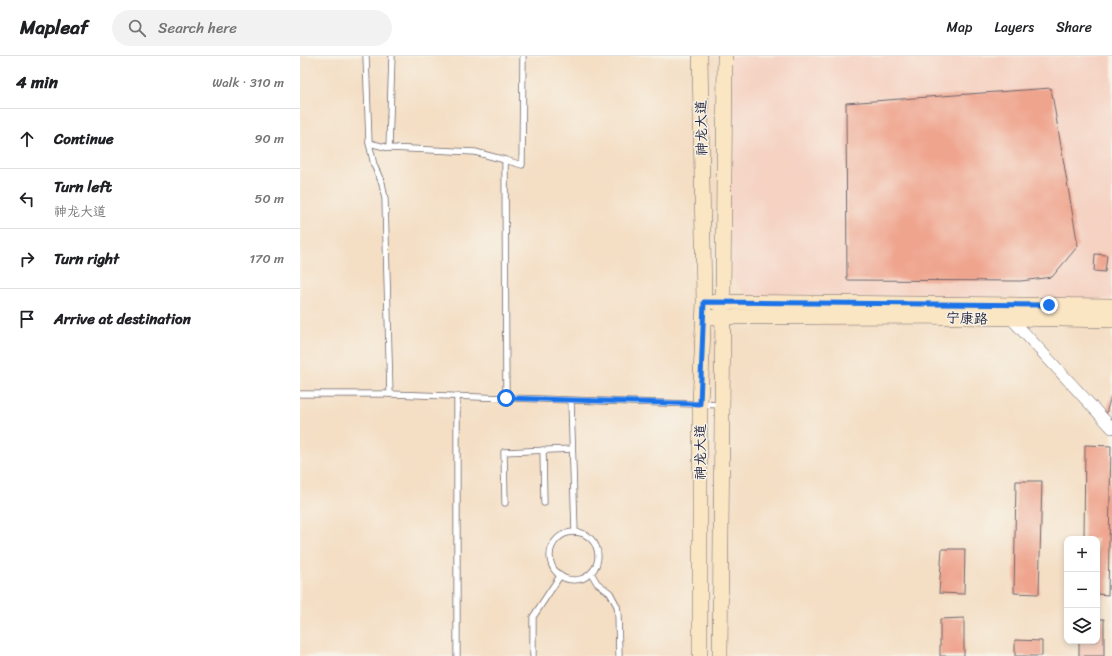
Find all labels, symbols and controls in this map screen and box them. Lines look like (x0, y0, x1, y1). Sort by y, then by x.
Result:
search box (112, 10, 392, 46)
text: Mapleaf (20, 11, 88, 44)
text: Search here (158, 15, 237, 41)
text: Map (947, 15, 972, 40)
text: Layers (994, 15, 1034, 40)
text: Share (1056, 15, 1092, 40)
icon: search (126, 17, 148, 39)
text: 4 min (16, 67, 58, 97)
text: Walk · 310 m (212, 71, 284, 94)
street label: 神龙大道 (689, 100, 714, 156)
text: Continue (54, 126, 114, 152)
text: 90 m (254, 127, 284, 150)
icon: ahead (16, 128, 38, 150)
text: Turn left (54, 174, 112, 200)
text: 50 m (254, 187, 284, 210)
icon: left (16, 188, 38, 210)
text: 神龙大道 (54, 200, 106, 223)
text: Turn right (54, 246, 119, 272)
text: 170 m (249, 247, 284, 270)
icon: right (16, 248, 38, 270)
route end (1040, 296, 1058, 314)
street label: 宁康路 (946, 305, 988, 332)
text: Arrive at destination (54, 306, 191, 332)
icon: arrive (16, 308, 38, 330)
route start (497, 389, 515, 407)
street label: 神龙大道 (688, 424, 713, 480)
map controls (1064, 536, 1100, 644)
button: + (1064, 536, 1100, 572)
button: − (1064, 572, 1100, 608)
button: layers (1064, 608, 1100, 644)

